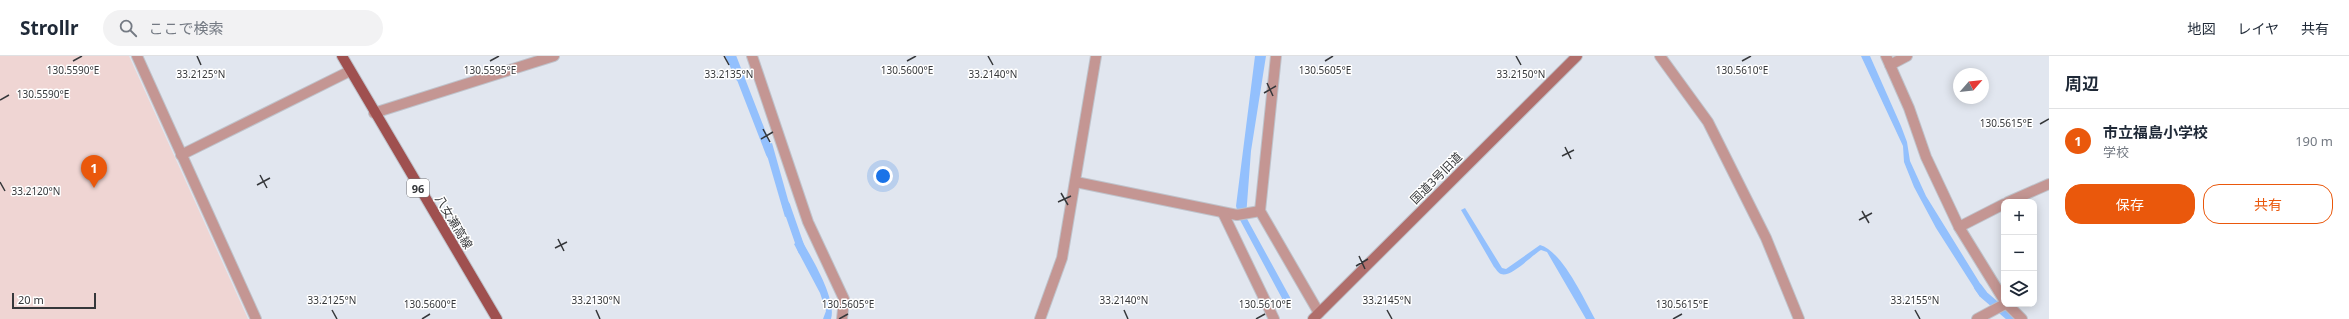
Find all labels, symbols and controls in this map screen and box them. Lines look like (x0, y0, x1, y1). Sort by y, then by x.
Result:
search box (103, 10, 383, 46)
text: Strollr (20, 15, 79, 41)
icon: search (117, 17, 139, 39)
text: ここで検索 (149, 18, 224, 38)
text: 地図 (2187, 19, 2215, 38)
text: レイヤ (2237, 19, 2279, 38)
text: 共有 (2301, 19, 2329, 38)
text: 130.5590°E (47, 63, 99, 77)
text: 130.5595°E (464, 63, 516, 77)
text: 130.5600°E (881, 63, 933, 77)
text: 130.5605°E (1299, 63, 1351, 77)
text: 130.5610°E (1716, 63, 1768, 77)
text: 33.2125°N (177, 67, 225, 81)
text: 33.2135°N (705, 67, 753, 81)
text: 33.2140°N (969, 67, 1017, 81)
text: 33.2150°N (1497, 67, 1545, 81)
north arrow (1953, 68, 1989, 104)
text: 周辺 (2065, 72, 2099, 95)
text: 130.5590°E (17, 87, 69, 101)
text: 130.5615°E (1980, 116, 2032, 130)
text: 市立福島小学校 (2103, 122, 2208, 142)
text: 1 (2074, 132, 2082, 150)
text: 190 m (2295, 132, 2333, 150)
text: 学校 (2103, 143, 2129, 161)
street label: 国道3号旧道 (1406, 148, 1466, 208)
pin: 1 (81, 155, 107, 188)
your location (873, 166, 893, 186)
road number: 96 (407, 179, 429, 197)
text: 33.2120°N (12, 184, 60, 198)
button: 保存 (2065, 184, 2195, 224)
button: 共有 (2203, 184, 2333, 224)
street label: 八女瀬高線 (431, 192, 477, 252)
map controls (2001, 199, 2037, 307)
button: + (2001, 199, 2037, 235)
button: − (2001, 235, 2037, 271)
button: layers (2001, 271, 2037, 307)
scale bar (12, 291, 96, 310)
text: 20 m (18, 292, 44, 307)
text: 33.2125°N (308, 293, 356, 307)
text: 33.2130°N (572, 293, 620, 307)
text: 33.2140°N (1100, 293, 1148, 307)
text: 33.2145°N (1363, 293, 1411, 307)
text: 33.2155°N (1891, 293, 1939, 307)
text: 130.5600°E (404, 297, 456, 311)
text: 130.5605°E (822, 297, 874, 311)
text: 130.5610°E (1239, 297, 1291, 311)
text: 130.5615°E (1656, 297, 1708, 311)

